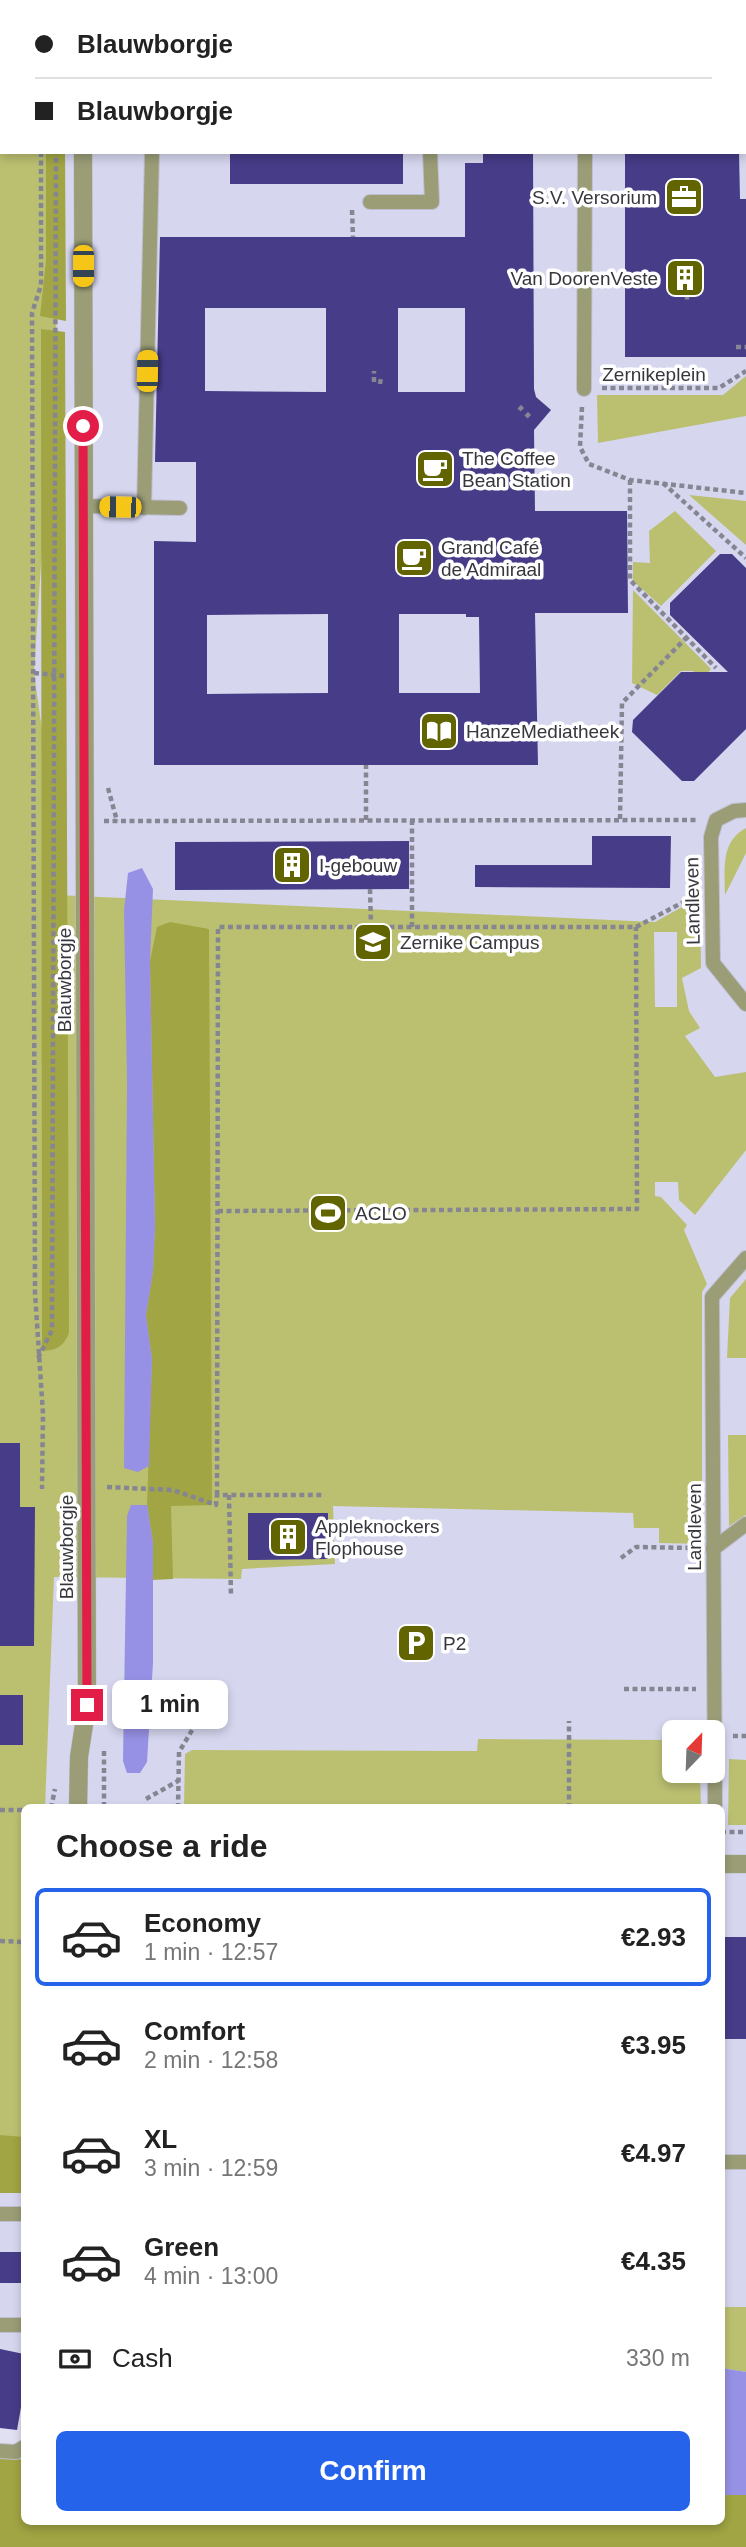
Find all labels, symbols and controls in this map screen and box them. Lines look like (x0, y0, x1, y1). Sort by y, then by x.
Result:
text: Blauwborgje (77, 29, 233, 59)
text: Blauwborgje (77, 96, 233, 126)
office icon: S.V. Versorium (663, 176, 705, 218)
place label: S.V. Versorium (532, 187, 657, 208)
car (73, 245, 94, 287)
building icon: Van DoorenVeste (664, 257, 706, 299)
place label: Van DoorenVeste (510, 268, 658, 289)
car (137, 350, 158, 392)
street label: Zernikeplein (602, 364, 706, 385)
route start (67, 410, 99, 442)
cafe icon: The Coffee Bean Station (414, 448, 456, 490)
place label: The Coffee Bean Station (462, 448, 571, 491)
car (99, 496, 142, 518)
cafe icon: Grand Café de Admiraal (393, 537, 435, 579)
place label: Grand Café de Admiraal (441, 537, 541, 580)
library icon: HanzeMediatheek (418, 710, 460, 752)
place label: HanzeMediatheek (466, 721, 620, 742)
building icon: I-gebouw (271, 844, 313, 886)
place label: I-gebouw (319, 855, 397, 876)
street label: Landleven (681, 857, 704, 945)
school or university icon: Zernike Campus (352, 921, 394, 963)
street label: Blauwborgje (54, 928, 75, 1032)
place label: Zernike Campus (400, 932, 539, 953)
sports icon: ACLO (307, 1192, 349, 1234)
place label: ACLO (355, 1203, 407, 1224)
street label: Landleven (684, 1483, 705, 1571)
street label: Blauwborgje (56, 1495, 77, 1599)
building icon: Appleknockers Flophouse (267, 1516, 309, 1558)
place label: Appleknockers Flophouse (315, 1516, 440, 1559)
parking icon: P2 (395, 1622, 437, 1664)
place label: P2 (443, 1633, 466, 1654)
callout: 1 min (112, 1680, 227, 1730)
route end (71, 1689, 103, 1721)
text: 1 min (140, 1691, 200, 1717)
north arrow (662, 1720, 724, 1783)
map controls (662, 1720, 725, 1783)
text: Choose a ride (56, 1828, 268, 1864)
icon: car (60, 1906, 123, 1969)
text: Economy (144, 1908, 261, 1938)
text: €2.93 (621, 1922, 686, 1952)
text: 1 min · 12:57 (144, 1939, 278, 1965)
icon: car (60, 2014, 123, 2077)
text: Comfort (144, 2016, 245, 2046)
text: €3.95 (621, 2030, 686, 2060)
text: 2 min · 12:58 (144, 2047, 278, 2073)
icon: car (60, 2122, 123, 2185)
text: XL (144, 2124, 177, 2154)
text: €4.97 (621, 2138, 686, 2168)
text: 3 min · 12:59 (144, 2155, 278, 2181)
icon: car (60, 2230, 123, 2293)
text: Green (144, 2232, 219, 2262)
text: €4.35 (621, 2246, 686, 2276)
text: 4 min · 13:00 (144, 2263, 278, 2289)
icon: cash (56, 2340, 94, 2378)
text: Cash (112, 2343, 173, 2373)
text: 330 m (626, 2345, 690, 2371)
button: Confirm (56, 2431, 690, 2511)

